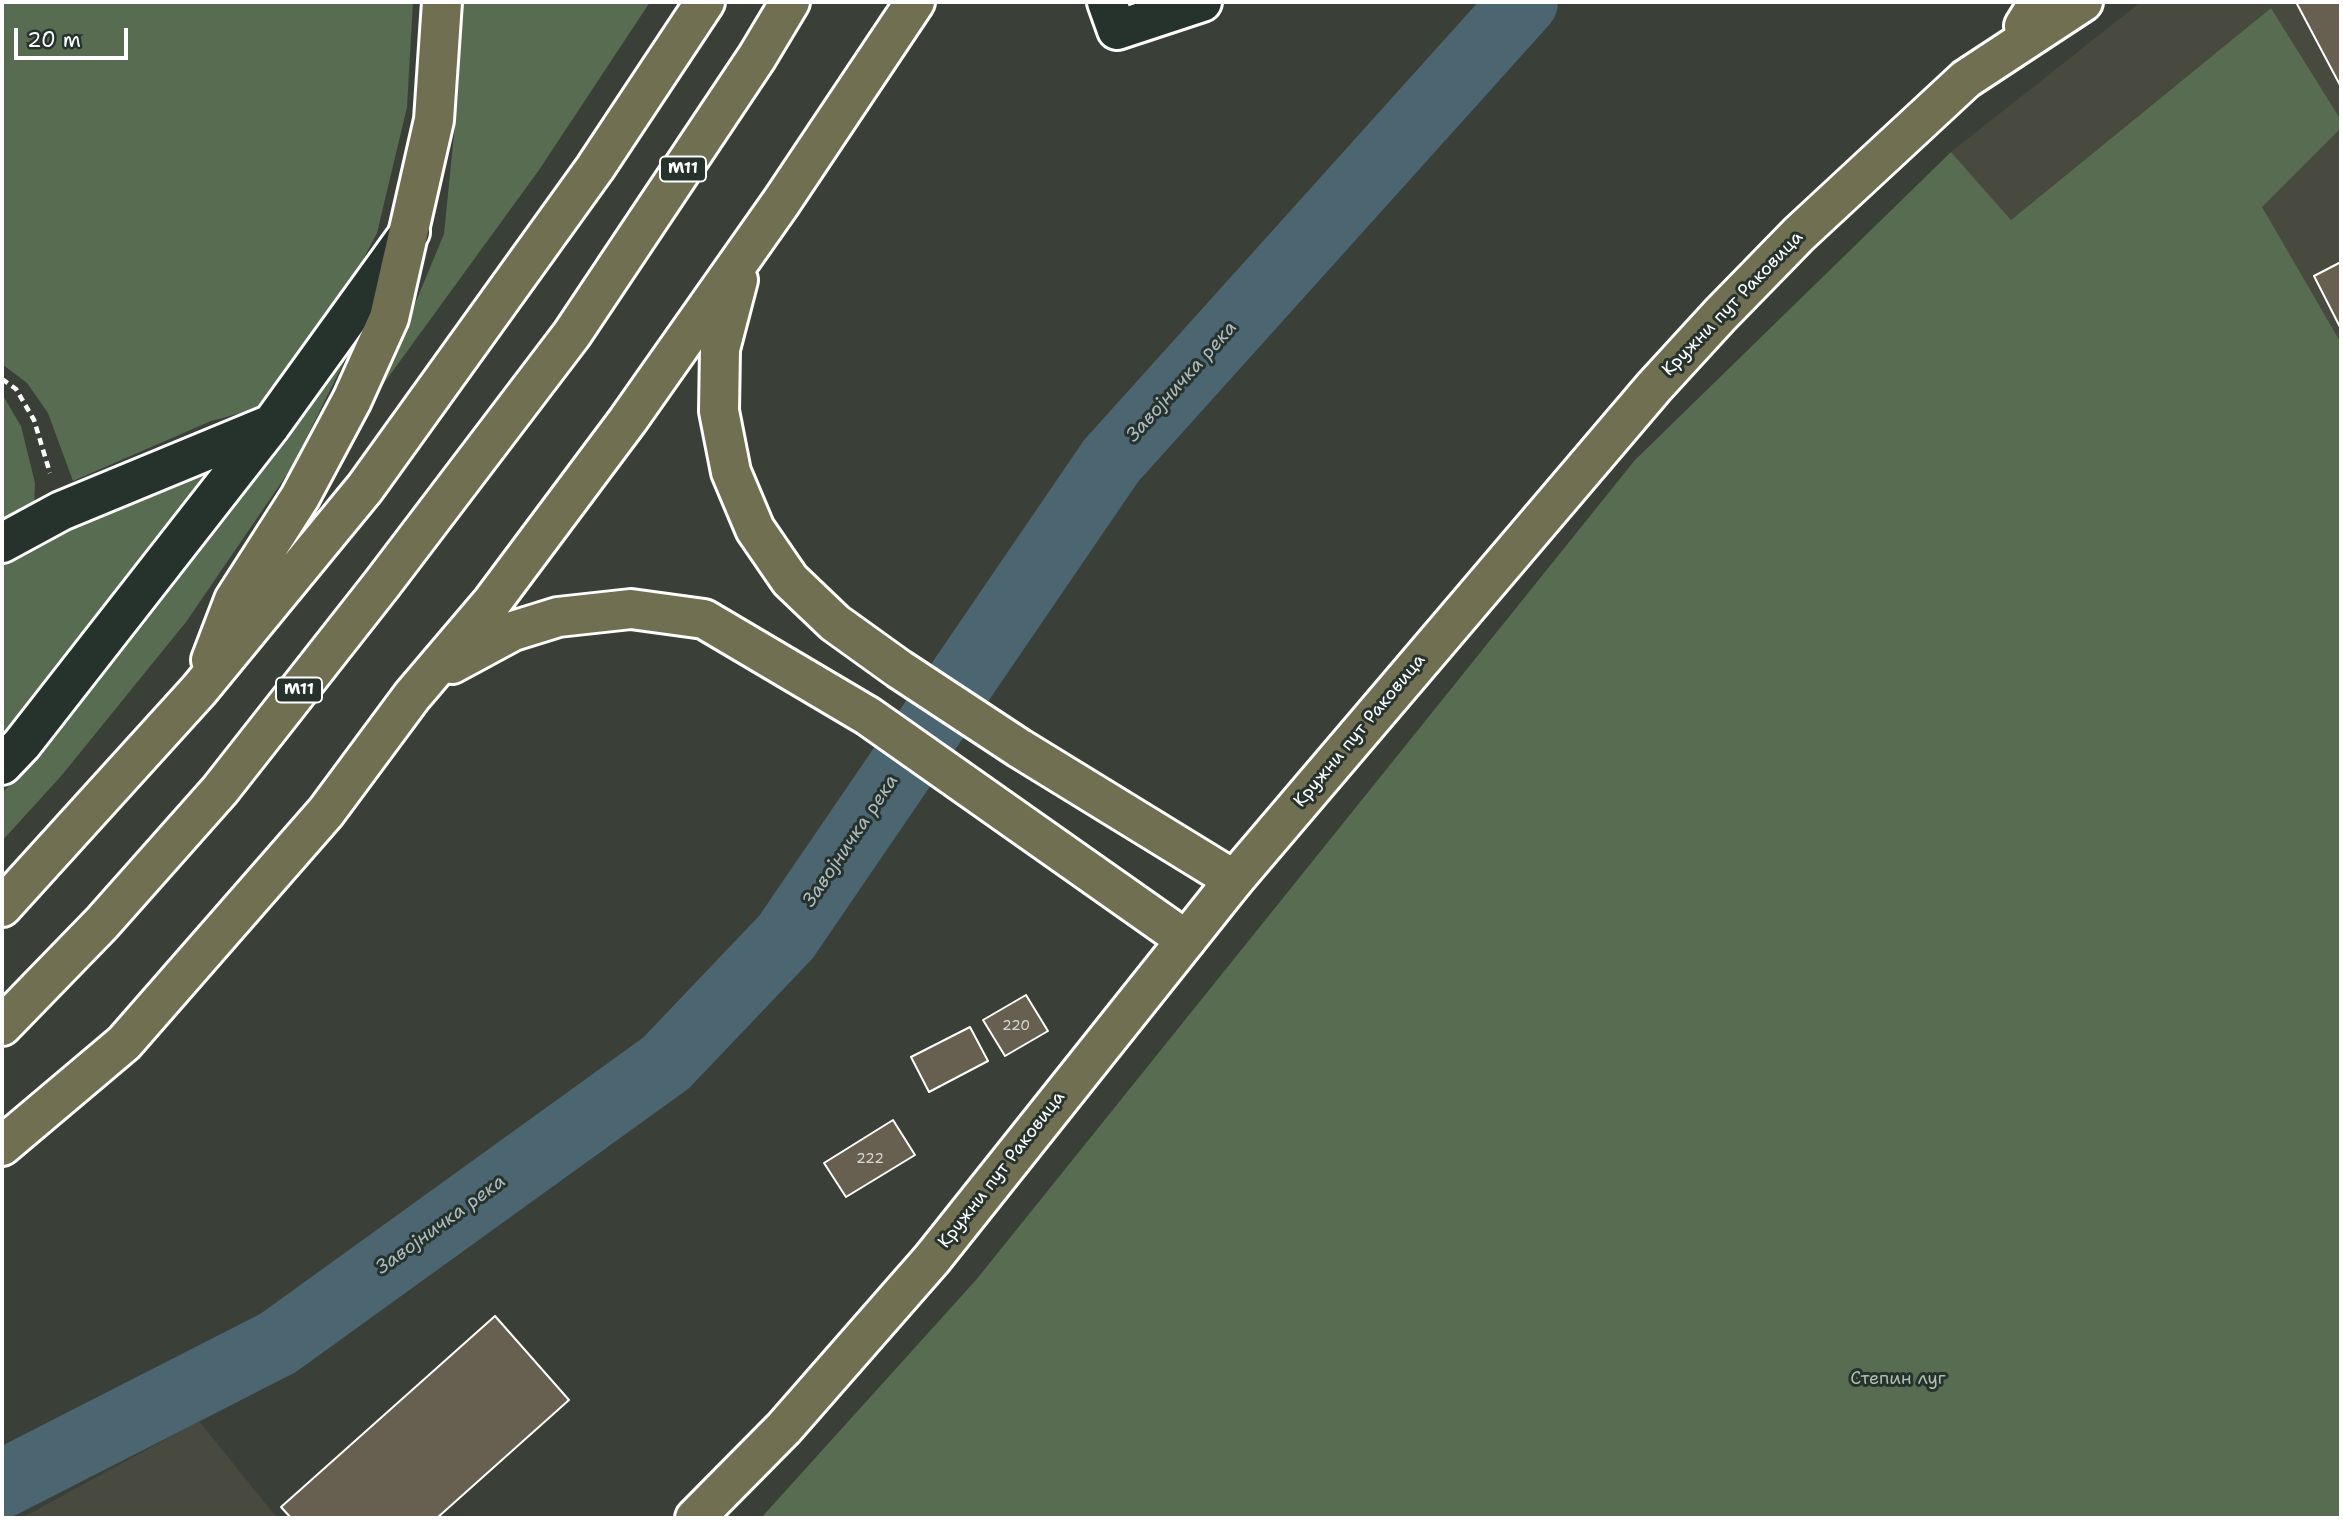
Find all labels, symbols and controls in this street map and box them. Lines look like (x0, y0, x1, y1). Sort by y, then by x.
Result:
scale bar (18, 14, 131, 58)
text: 20 m (27, 26, 81, 54)
road number: M11 (660, 156, 706, 182)
street label: Кружни пут Раковица (1658, 227, 1808, 381)
water label: Завојничка река (1122, 317, 1242, 447)
street label: Кружни пут Раковица (1290, 650, 1430, 812)
road number: M11 (276, 678, 322, 702)
water label: Завојничка река (798, 770, 904, 912)
house number: 220 (1002, 1018, 1030, 1034)
street label: Кружни пут Раковица (934, 1087, 1070, 1253)
house number: 222 (856, 1151, 884, 1167)
water label: Завојничка река (372, 1170, 510, 1280)
park label: Степин луг (1850, 1368, 1946, 1390)

